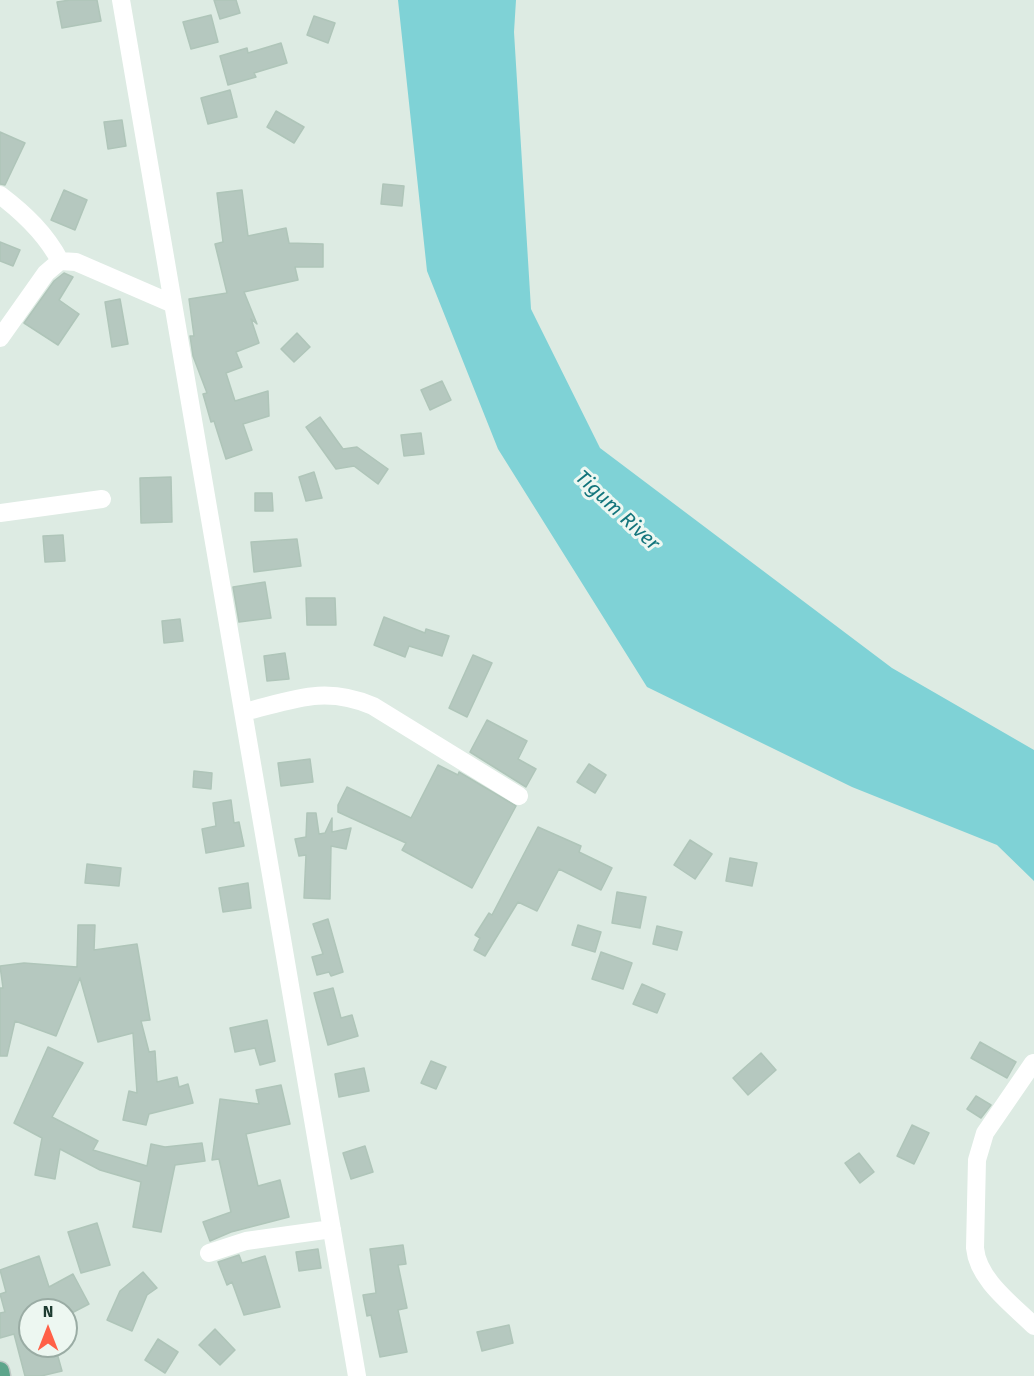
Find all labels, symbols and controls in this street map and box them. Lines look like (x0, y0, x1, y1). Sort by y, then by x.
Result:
water label: Tigum River (570, 466, 664, 556)
north arrow (18, 1298, 78, 1358)
text: N (43, 1302, 53, 1321)

